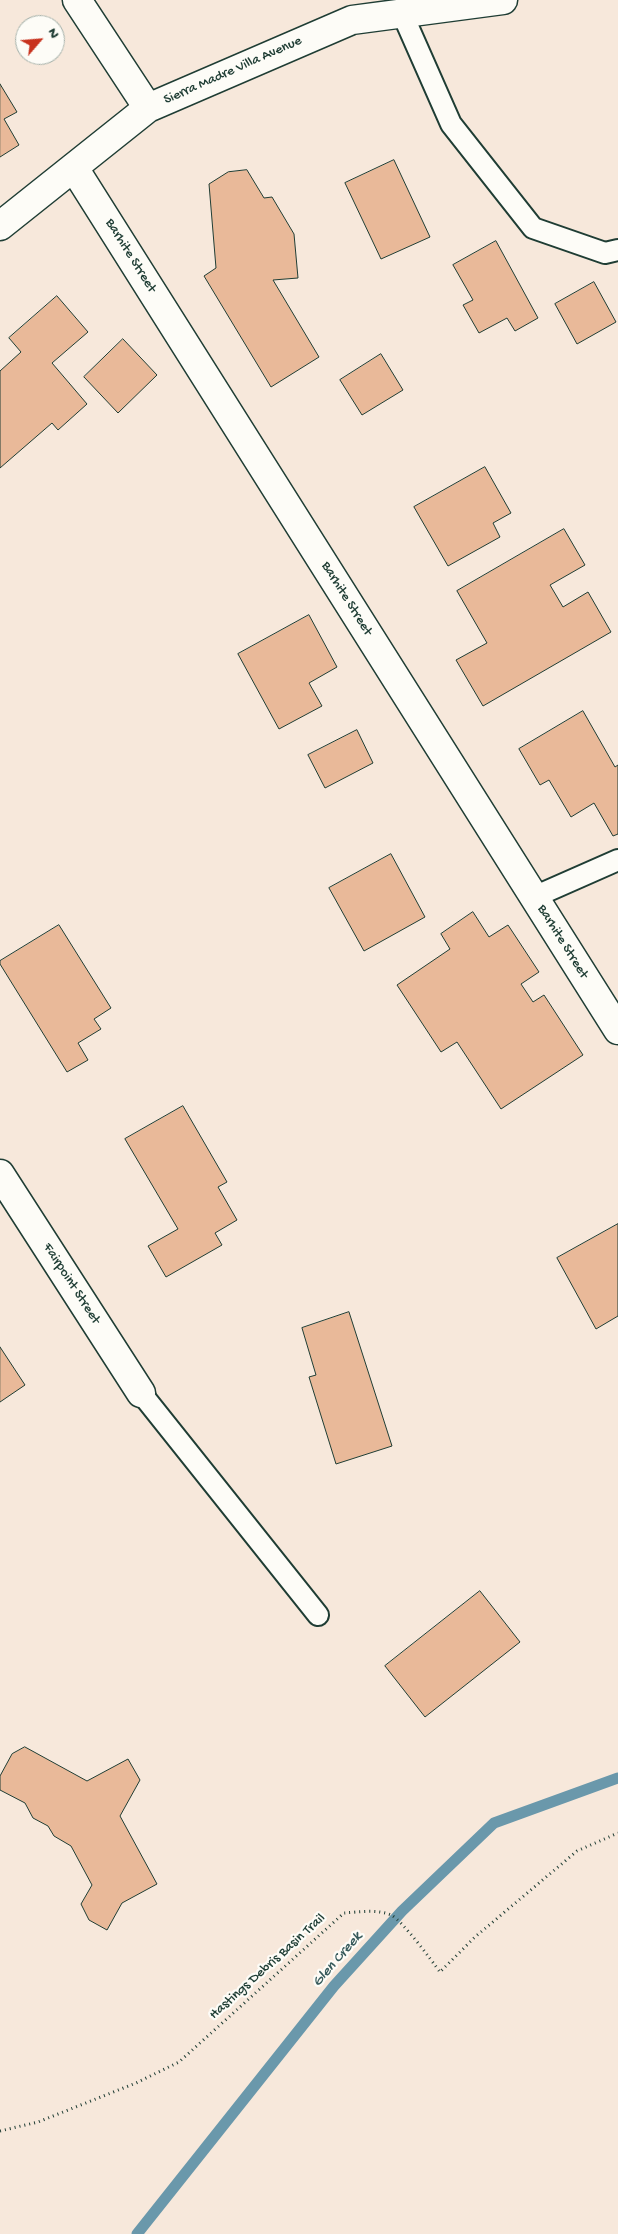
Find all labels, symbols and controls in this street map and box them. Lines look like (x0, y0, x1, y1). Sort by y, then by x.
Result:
north arrow (15, 15, 65, 65)
text: N (43, 25, 63, 41)
street label: Sierra Madre Villa Avenue (161, 33, 305, 109)
street label: Barhite Street (101, 216, 159, 296)
street label: Barhite Street (317, 559, 375, 639)
street label: Barhite Street (533, 902, 591, 982)
street label: Fairpoint Street (39, 1240, 103, 1328)
street label: Hastings Debris Basin Trail (207, 1910, 329, 2024)
water label: Glen Creek (309, 1929, 367, 1991)

